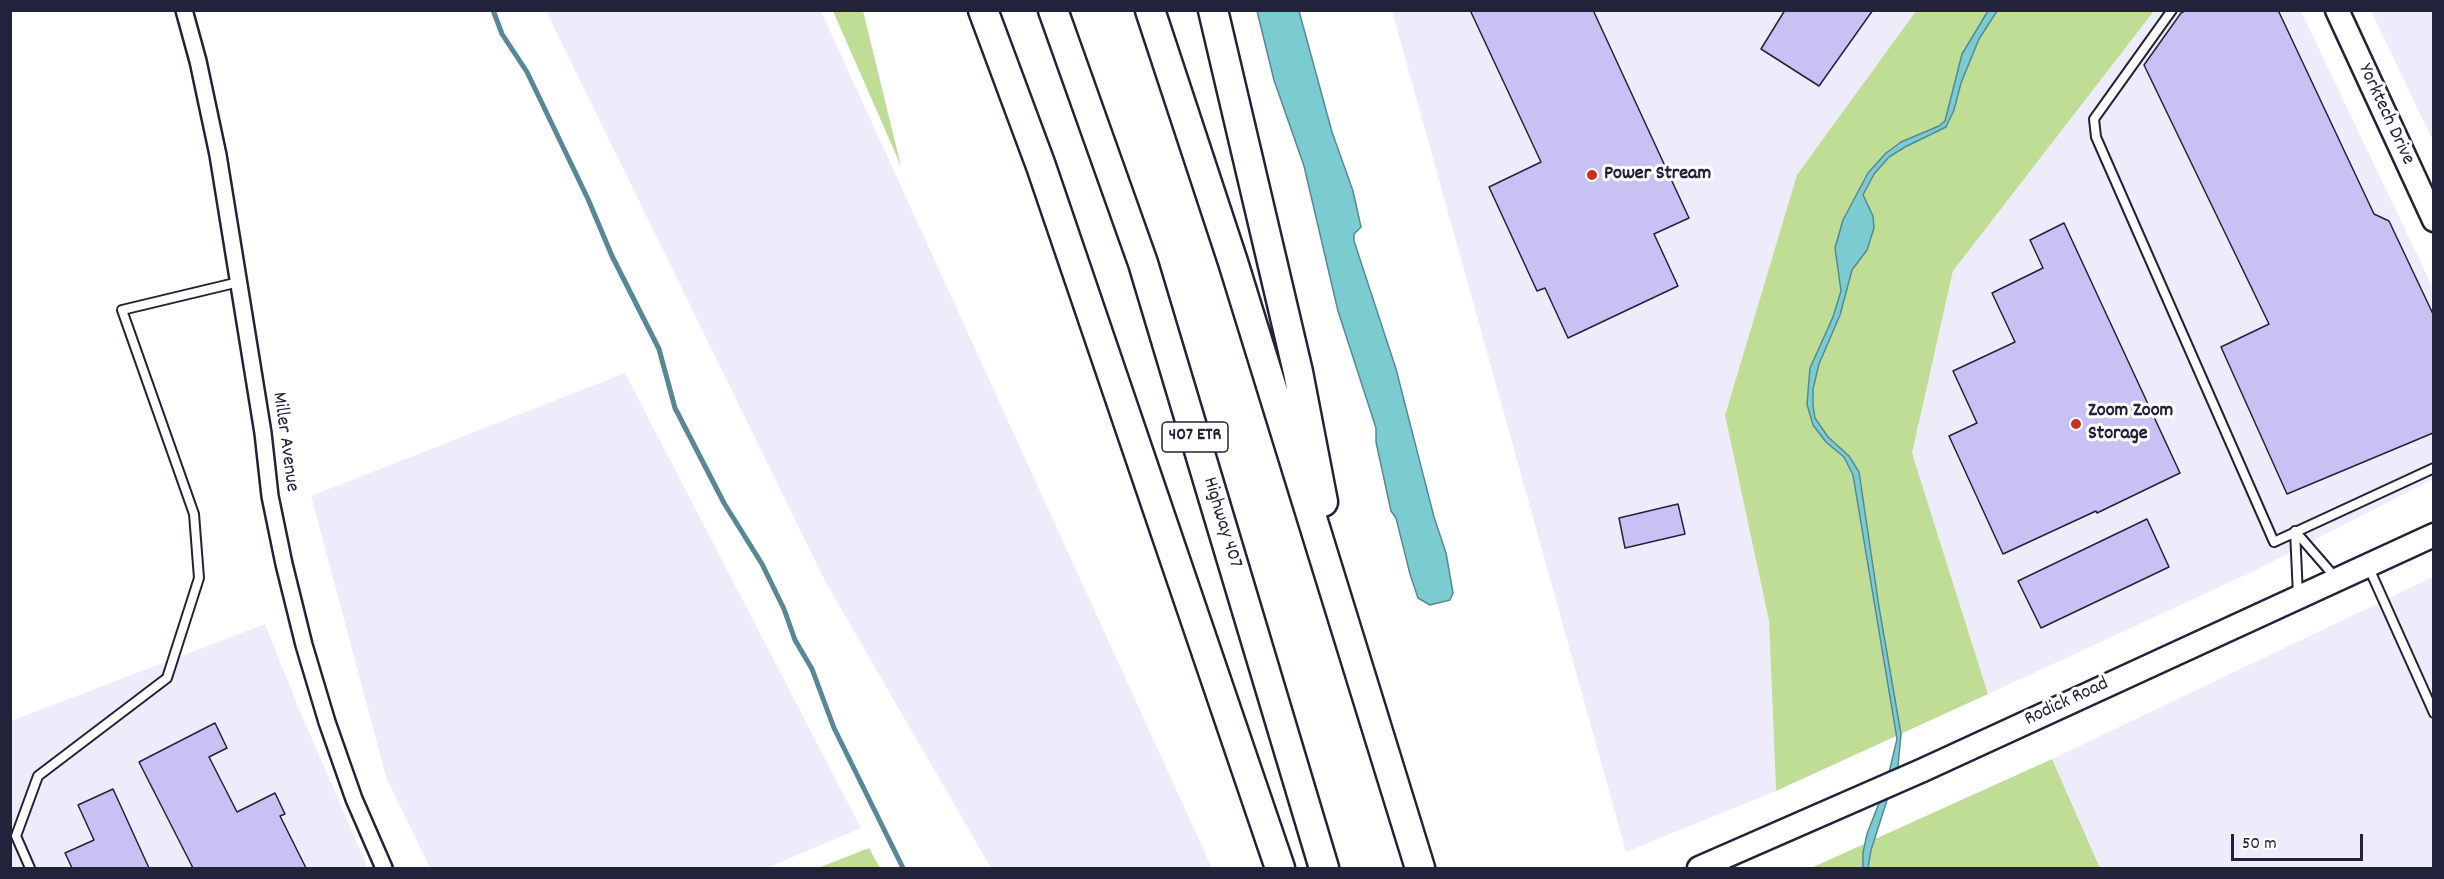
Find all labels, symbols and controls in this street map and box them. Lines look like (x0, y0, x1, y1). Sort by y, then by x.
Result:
street label: Yorktech Drive (2351, 61, 2419, 169)
place label: Power Stream (1604, 163, 1711, 187)
marker: Power Stream (1585, 168, 1599, 182)
street label: Miller Avenue (265, 391, 303, 493)
place label: Zoom Zoom Storage (2088, 400, 2173, 447)
marker: Zoom Zoom Storage (2069, 417, 2083, 431)
road number: 407 ETR (1162, 422, 1228, 452)
street label: Highway 407 (1196, 475, 1246, 571)
street label: Rodick Road (2021, 673, 2113, 733)
scale bar (2234, 822, 2366, 860)
text: 50 m (2242, 832, 2277, 857)

